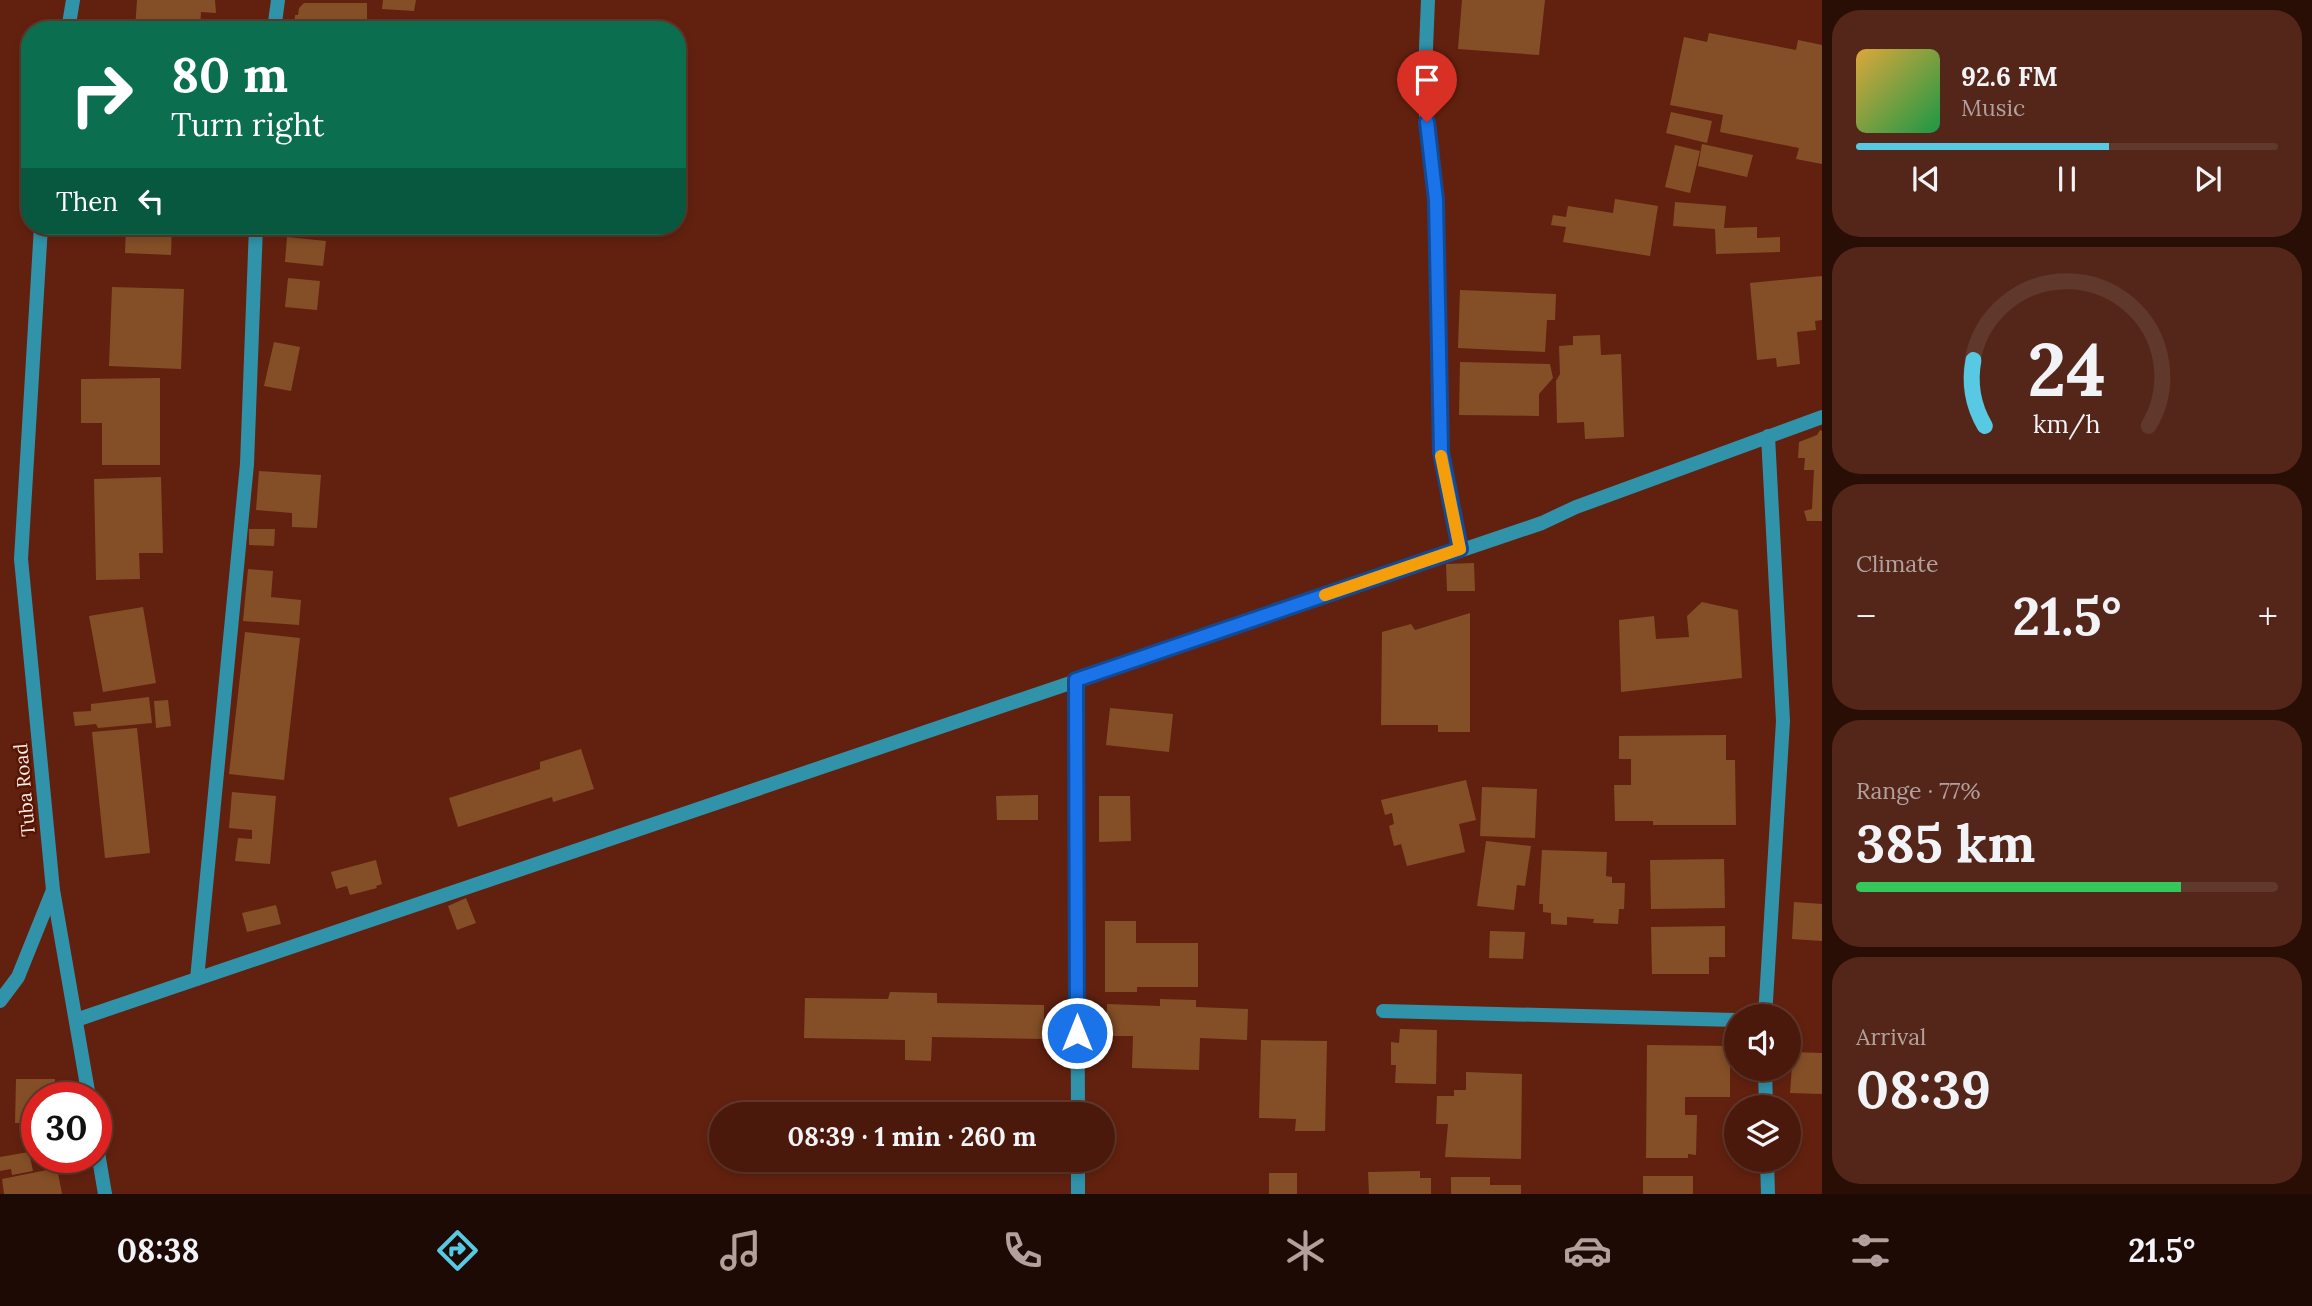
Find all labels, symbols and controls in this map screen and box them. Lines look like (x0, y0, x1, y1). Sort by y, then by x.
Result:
text: 80 m (171, 43, 288, 105)
icon: right (56, 49, 147, 140)
pin (1397, 50, 1457, 122)
text: 92.6 FM (1961, 60, 2058, 93)
icon: arrive (1408, 61, 1446, 99)
text: Music (1961, 93, 2025, 122)
text: Turn right (171, 104, 324, 145)
icon: previous (1907, 160, 1945, 198)
icon: pause (2048, 160, 2086, 198)
icon: next (2189, 160, 2227, 198)
icon: left (132, 182, 170, 220)
text: Then (56, 185, 118, 218)
text: 24 (2028, 324, 2106, 417)
text: km/h (2033, 408, 2101, 440)
text: Climate (1856, 549, 1938, 578)
text: 21.5° (2013, 583, 2121, 649)
text: − (1856, 592, 1876, 640)
text: + (2258, 592, 2278, 640)
street label: Tuba Road (8, 743, 40, 837)
text: Range · 77% (1856, 776, 1980, 805)
text: 385 km (1856, 810, 2035, 876)
position arrow (1040, 996, 1114, 1070)
map controls (1724, 1004, 1801, 1172)
button: sound (1724, 1004, 1801, 1081)
text: Arrival (1856, 1022, 1926, 1051)
text: 08:39 (1856, 1056, 1991, 1122)
speed limit sign: 30 (21, 1082, 112, 1173)
button: layers (1724, 1095, 1801, 1172)
text: 08:39 · 1 min · 260 m (787, 1120, 1037, 1153)
icon: directions (433, 1226, 482, 1275)
icon: music (716, 1226, 765, 1275)
icon: phone (998, 1226, 1047, 1275)
icon: climate (1281, 1226, 1330, 1275)
icon: car (1563, 1226, 1612, 1275)
icon: filters (1846, 1226, 1895, 1275)
text: 08:38 (117, 1230, 200, 1271)
text: 21.5° (2128, 1230, 2195, 1271)

